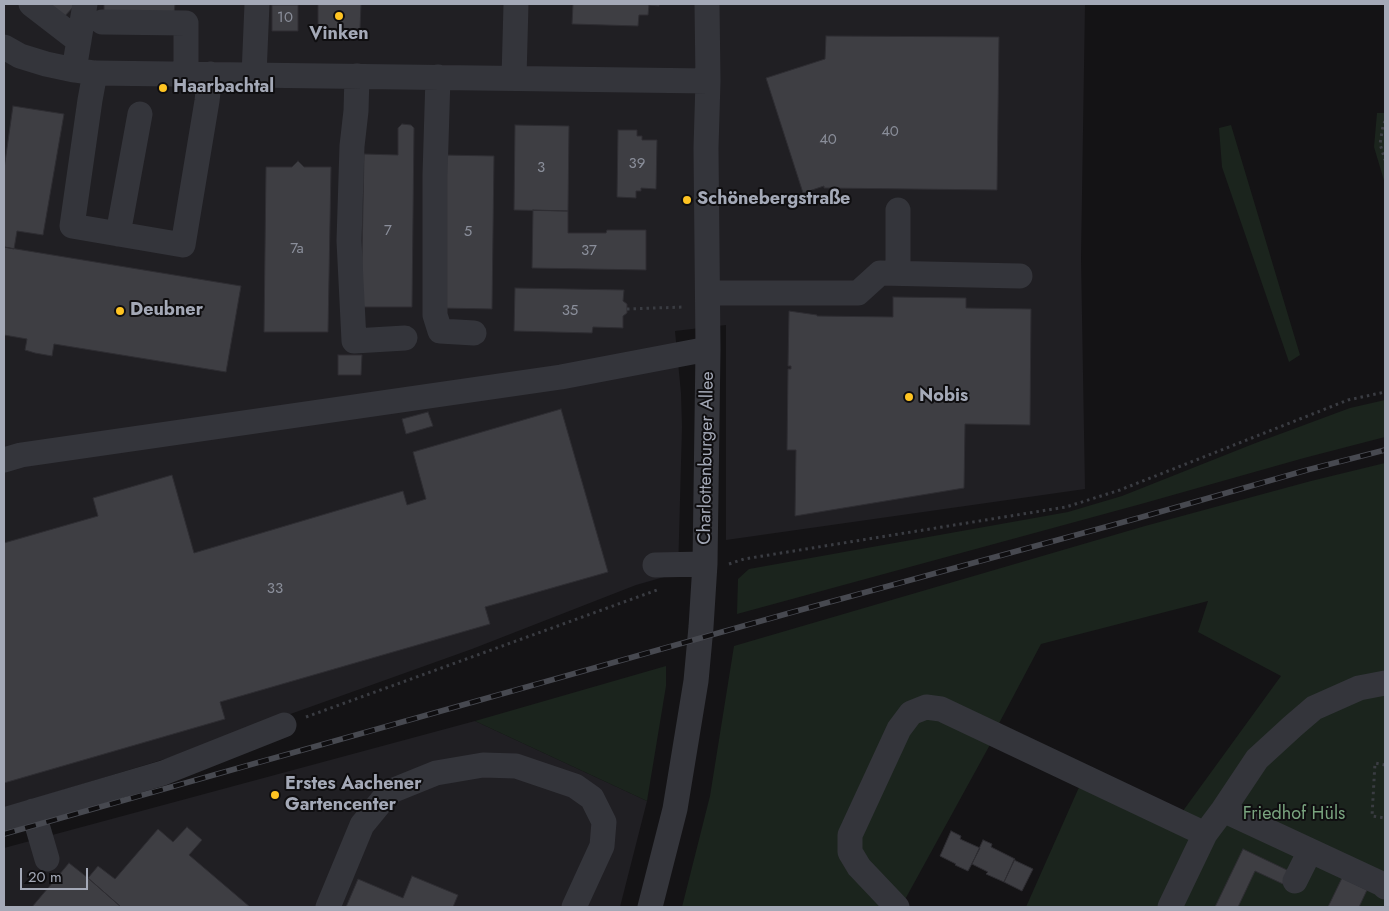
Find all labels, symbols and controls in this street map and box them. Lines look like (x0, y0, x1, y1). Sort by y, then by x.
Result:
house number: 10 (277, 9, 293, 27)
marker: Vinken (333, 10, 345, 22)
place label: Vinken (309, 24, 369, 46)
place label: Haarbachtal (173, 77, 274, 99)
marker: Haarbachtal (157, 82, 169, 94)
house number: 40 (881, 123, 899, 141)
house number: 40 (819, 131, 837, 149)
house number: 39 (629, 155, 645, 173)
house number: 3 (537, 159, 545, 177)
place label: Schönebergstraße (697, 189, 850, 211)
marker: Schönebergstraße (681, 194, 693, 206)
house number: 7 (384, 222, 392, 240)
house number: 5 (464, 223, 472, 241)
house number: 7a (290, 240, 304, 258)
house number: 37 (581, 242, 597, 260)
place label: Deubner (130, 300, 203, 322)
house number: 35 (562, 302, 578, 320)
marker: Deubner (114, 305, 126, 317)
street label: Charlottenburger Allee (695, 371, 719, 545)
place label: Nobis (919, 386, 968, 408)
marker: Nobis (903, 391, 915, 403)
house number: 33 (267, 580, 283, 598)
place label: Erstes Aachener Gartencenter (285, 774, 422, 816)
marker: Erstes Aachener Gartencenter (269, 789, 281, 801)
park label: Friedhof Hüls (1243, 804, 1345, 826)
scale bar (22, 858, 90, 890)
text: 20 m (28, 866, 62, 888)

